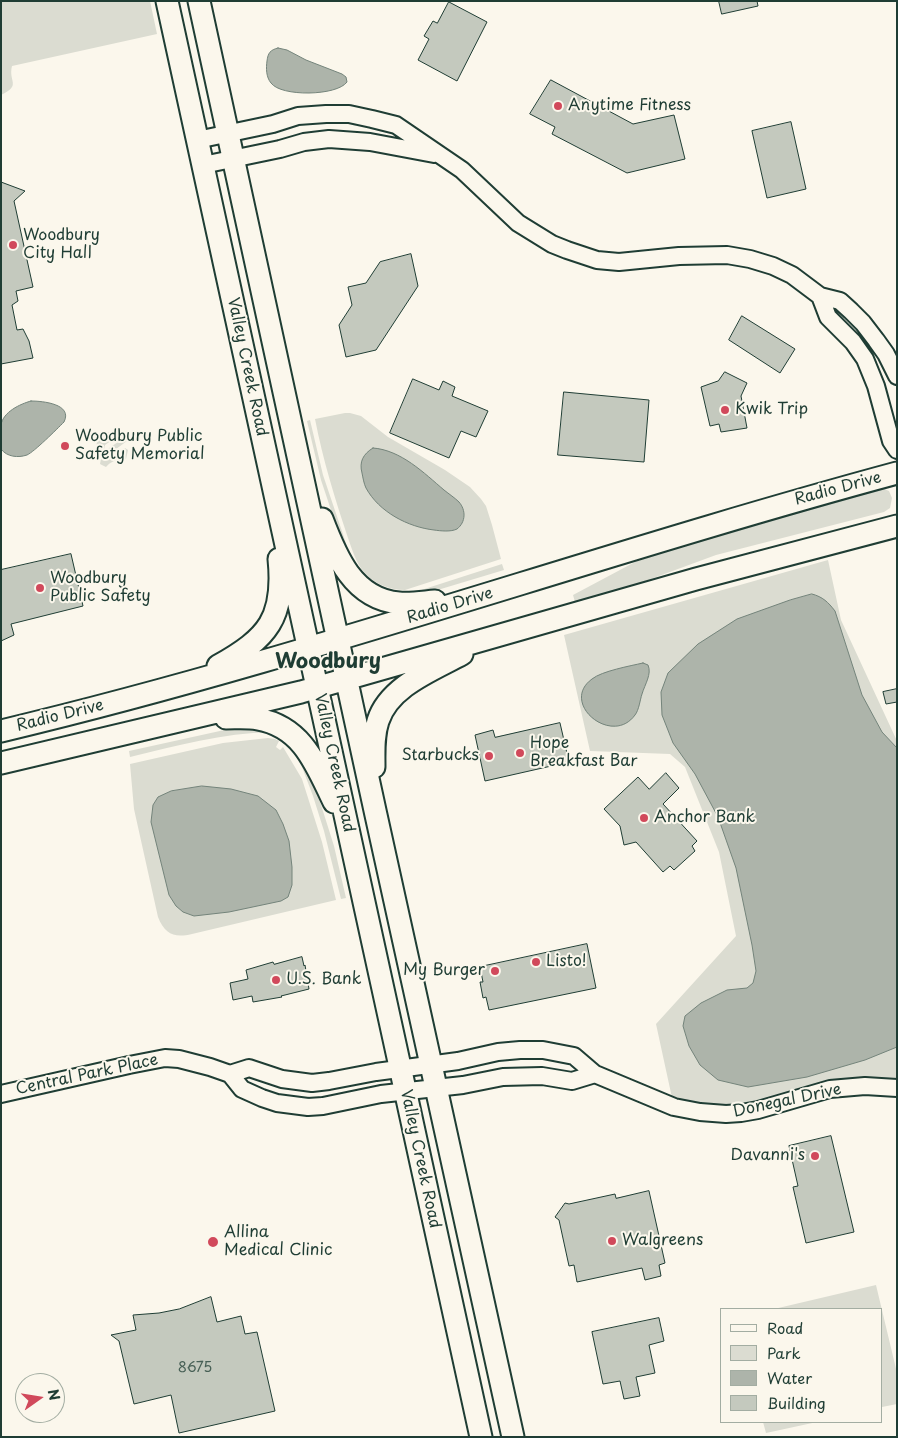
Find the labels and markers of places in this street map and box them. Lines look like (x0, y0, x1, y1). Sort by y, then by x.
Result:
place label: Anytime Fitness (568, 96, 691, 116)
marker: Anytime Fitness (552, 100, 564, 112)
place label: Woodbury City Hall (23, 226, 100, 264)
marker: Woodbury City Hall (7, 239, 19, 251)
place label: Kwik Trip (735, 400, 808, 420)
marker: Kwik Trip (719, 404, 731, 416)
place label: Woodbury Public Safety Memorial (75, 427, 204, 465)
marker: Woodbury Public Safety Memorial (59, 440, 71, 452)
place label: Woodbury Public Safety (50, 569, 151, 607)
marker: Woodbury Public Safety (34, 582, 46, 594)
place label: Hope Breakfast Bar (530, 734, 637, 772)
place label: Starbucks (402, 746, 479, 766)
marker: Hope Breakfast Bar (514, 747, 526, 759)
marker: Starbucks (483, 750, 495, 762)
place label: Anchor Bank (654, 808, 755, 828)
marker: Anchor Bank (638, 812, 650, 824)
place label: Listo! (546, 952, 587, 972)
marker: Listo! (530, 956, 542, 968)
place label: My Burger (403, 961, 485, 981)
marker: My Burger (489, 965, 501, 977)
place label: U.S. Bank (286, 970, 361, 990)
marker: U.S. Bank (270, 974, 282, 986)
place label: Davanni's (730, 1146, 805, 1166)
marker: Davanni's (809, 1150, 821, 1162)
place label: Allina Medical Clinic (224, 1223, 332, 1261)
place label: Walgreens (622, 1231, 703, 1251)
marker: Allina Medical Clinic (206, 1235, 220, 1249)
marker: Walgreens (606, 1235, 618, 1247)

